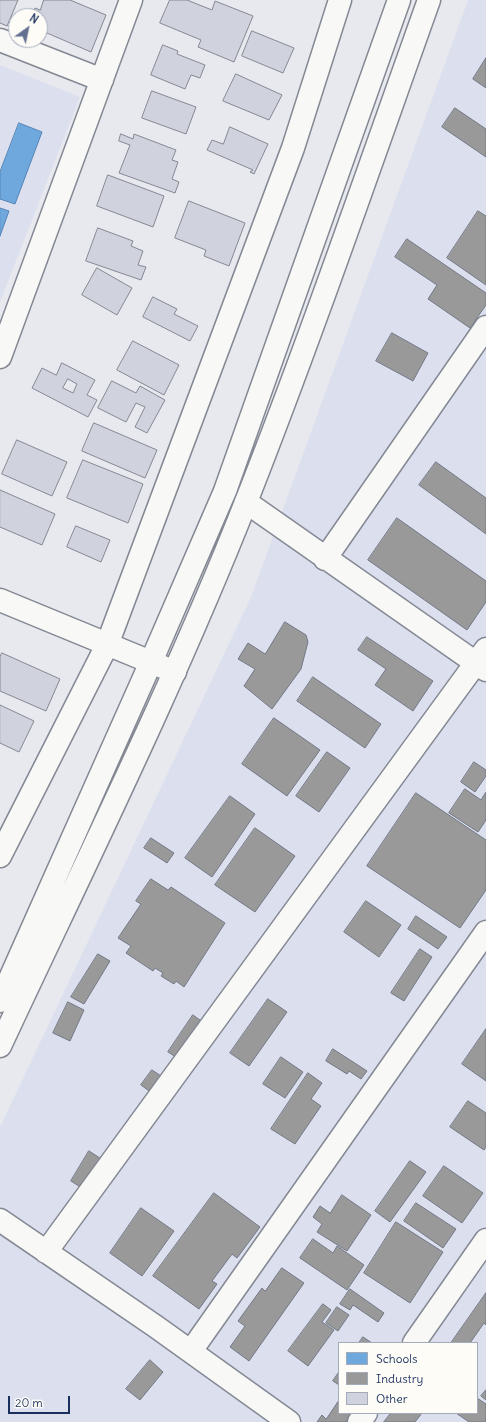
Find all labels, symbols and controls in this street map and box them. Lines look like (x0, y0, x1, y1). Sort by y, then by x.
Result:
north arrow (8, 8, 48, 48)
text: N (27, 11, 41, 27)
legend (338, 1342, 478, 1414)
text: Schools (376, 1351, 417, 1366)
text: Industry (376, 1371, 423, 1386)
scale bar (10, 1388, 72, 1414)
text: Other (376, 1391, 408, 1406)
text: 20 m (15, 1395, 43, 1410)

